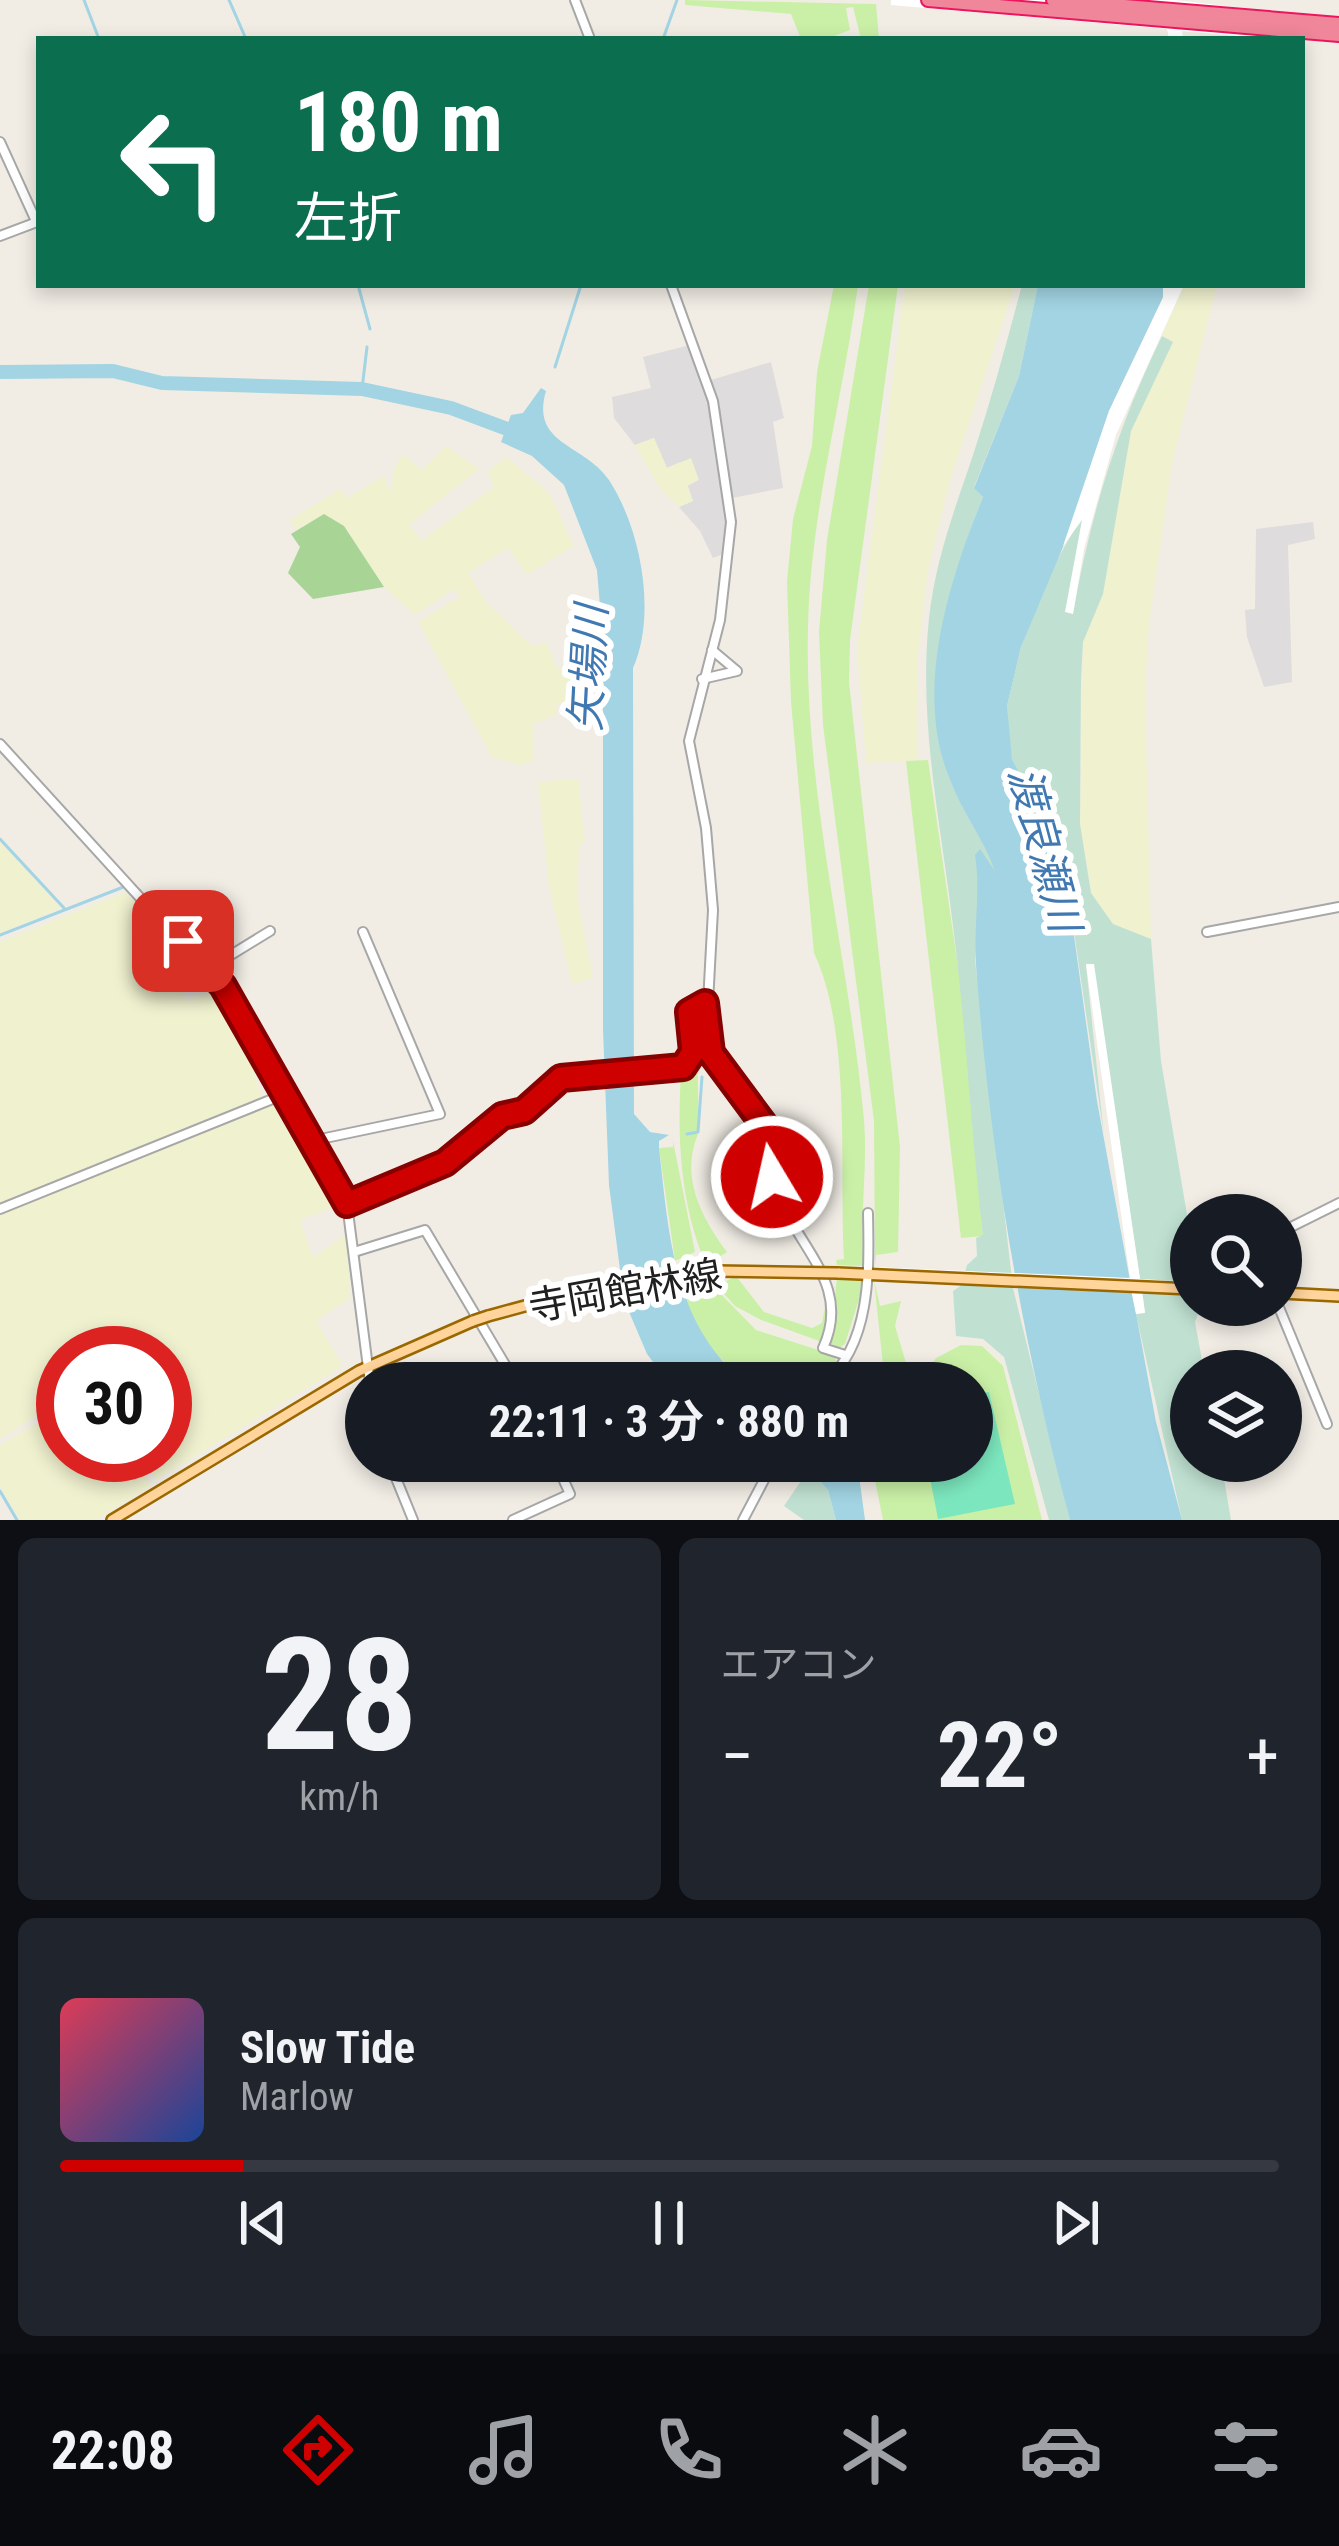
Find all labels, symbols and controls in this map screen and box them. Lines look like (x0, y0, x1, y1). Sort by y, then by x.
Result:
text: 180 m (294, 73, 503, 172)
icon: left (96, 84, 252, 240)
text: 左折 (294, 187, 402, 250)
water label: 矢場川 (561, 600, 616, 732)
water label: 渡良瀬川 (999, 762, 1091, 940)
pin (132, 890, 234, 992)
icon: arrive (150, 908, 216, 974)
position arrow (709, 1114, 835, 1240)
map controls (1170, 1194, 1302, 1482)
button: search (1170, 1194, 1302, 1326)
street label: 寺岡館林線 (525, 1251, 725, 1331)
speed limit sign: 30 (36, 1326, 192, 1482)
button: layers (1170, 1350, 1302, 1482)
text: 22:11 · 3 分 · 880 m (489, 1395, 849, 1448)
text: 28 (260, 1604, 418, 1787)
text: エアコン (721, 1642, 877, 1688)
text: 22° (937, 1704, 1063, 1809)
text: − (721, 1718, 754, 1795)
text: + (1246, 1718, 1279, 1795)
text: km/h (299, 1774, 379, 1820)
text: Slow Tide (240, 2021, 415, 2074)
text: Marlow (240, 2074, 354, 2120)
icon: previous (230, 2190, 296, 2256)
icon: pause (636, 2190, 702, 2256)
icon: next (1043, 2190, 1109, 2256)
icon: directions (276, 2408, 360, 2492)
icon: music (462, 2408, 546, 2492)
icon: phone (647, 2408, 731, 2492)
icon: climate (833, 2408, 917, 2492)
icon: car (1019, 2408, 1103, 2492)
icon: filters (1204, 2408, 1288, 2492)
text: 22:08 (51, 2419, 175, 2482)

